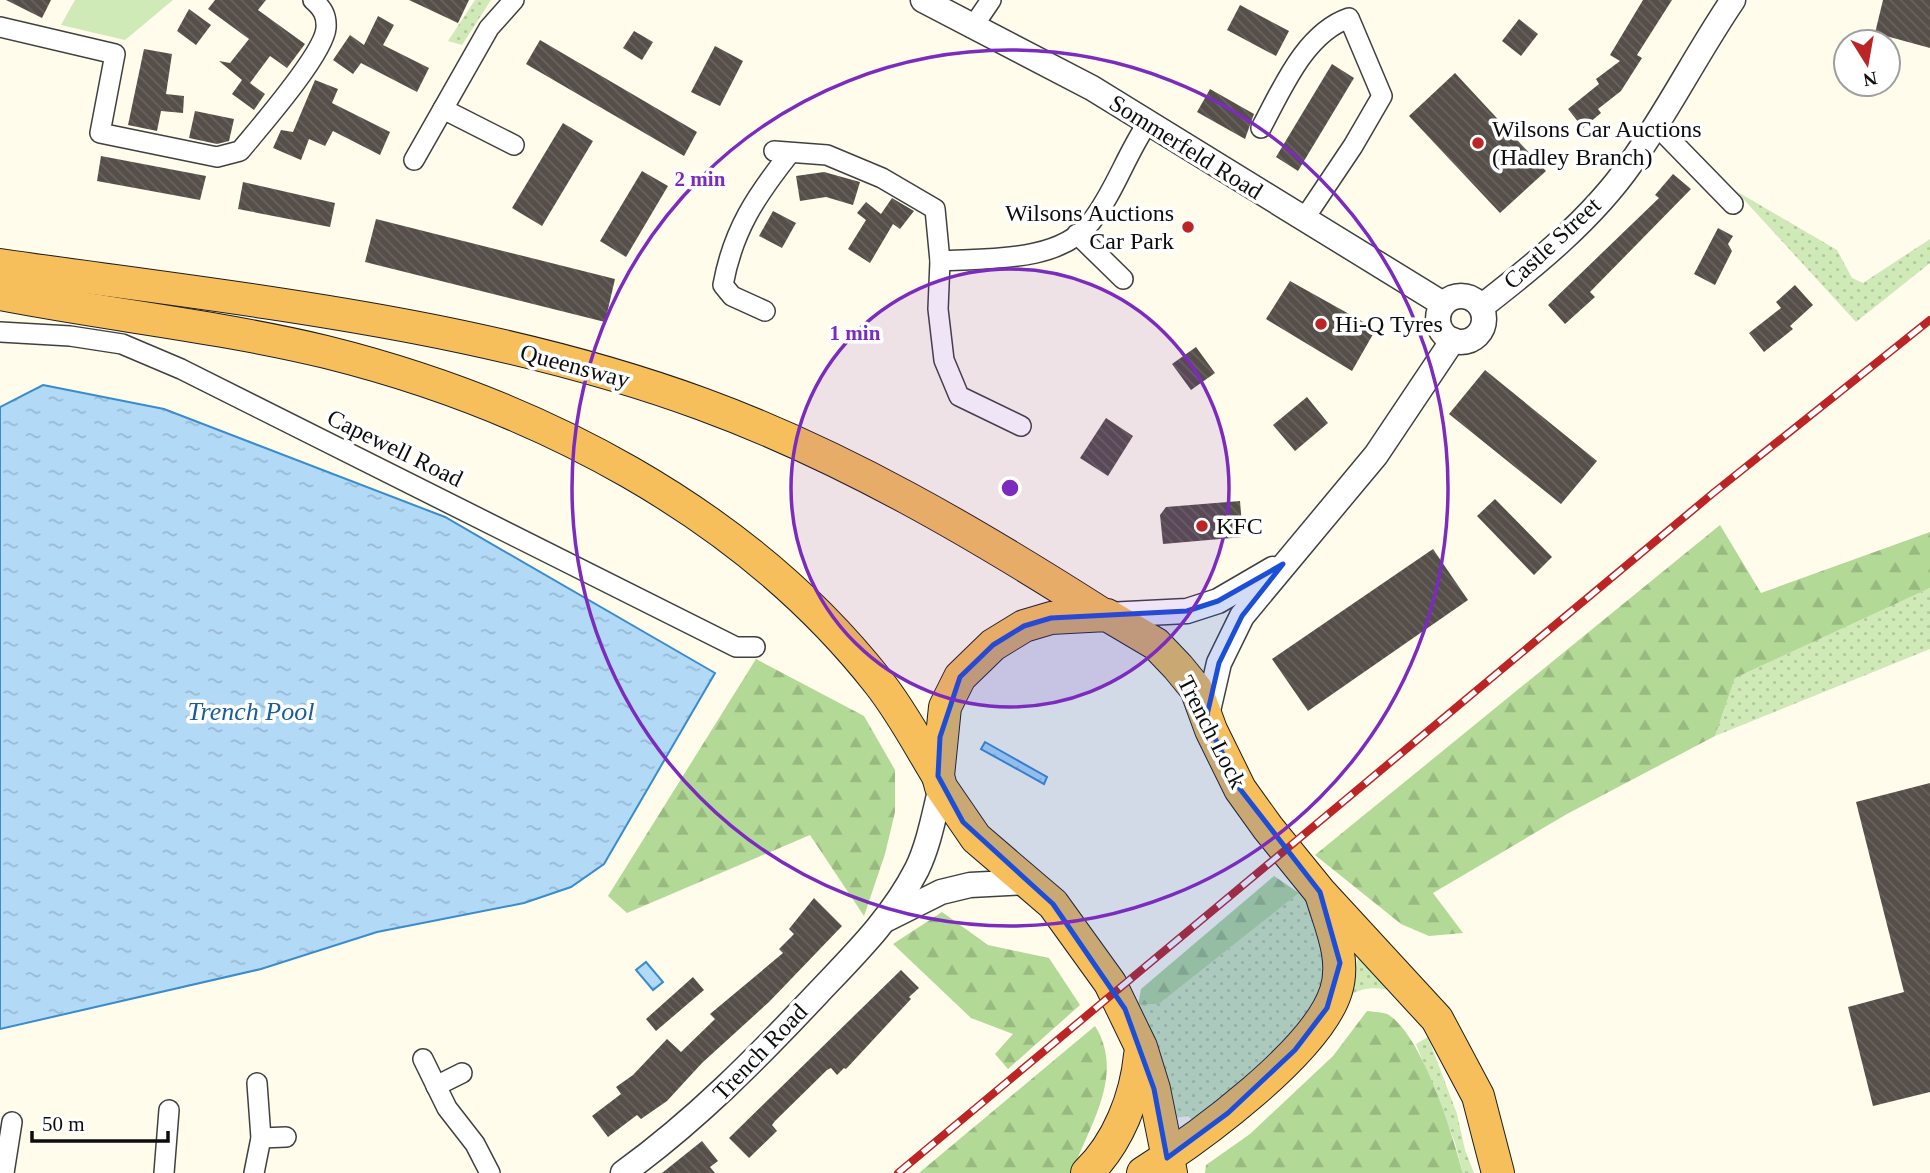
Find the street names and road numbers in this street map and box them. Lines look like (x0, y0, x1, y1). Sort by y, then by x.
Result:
street label: Sommerfeld Road (1105, 90, 1267, 204)
street label: Castle Street (1499, 192, 1606, 294)
street label: Queensway (518, 339, 632, 393)
street label: Capewell Road (323, 404, 467, 492)
street label: Trench Lock (1173, 672, 1251, 792)
street label: Trench Road (708, 998, 812, 1106)

